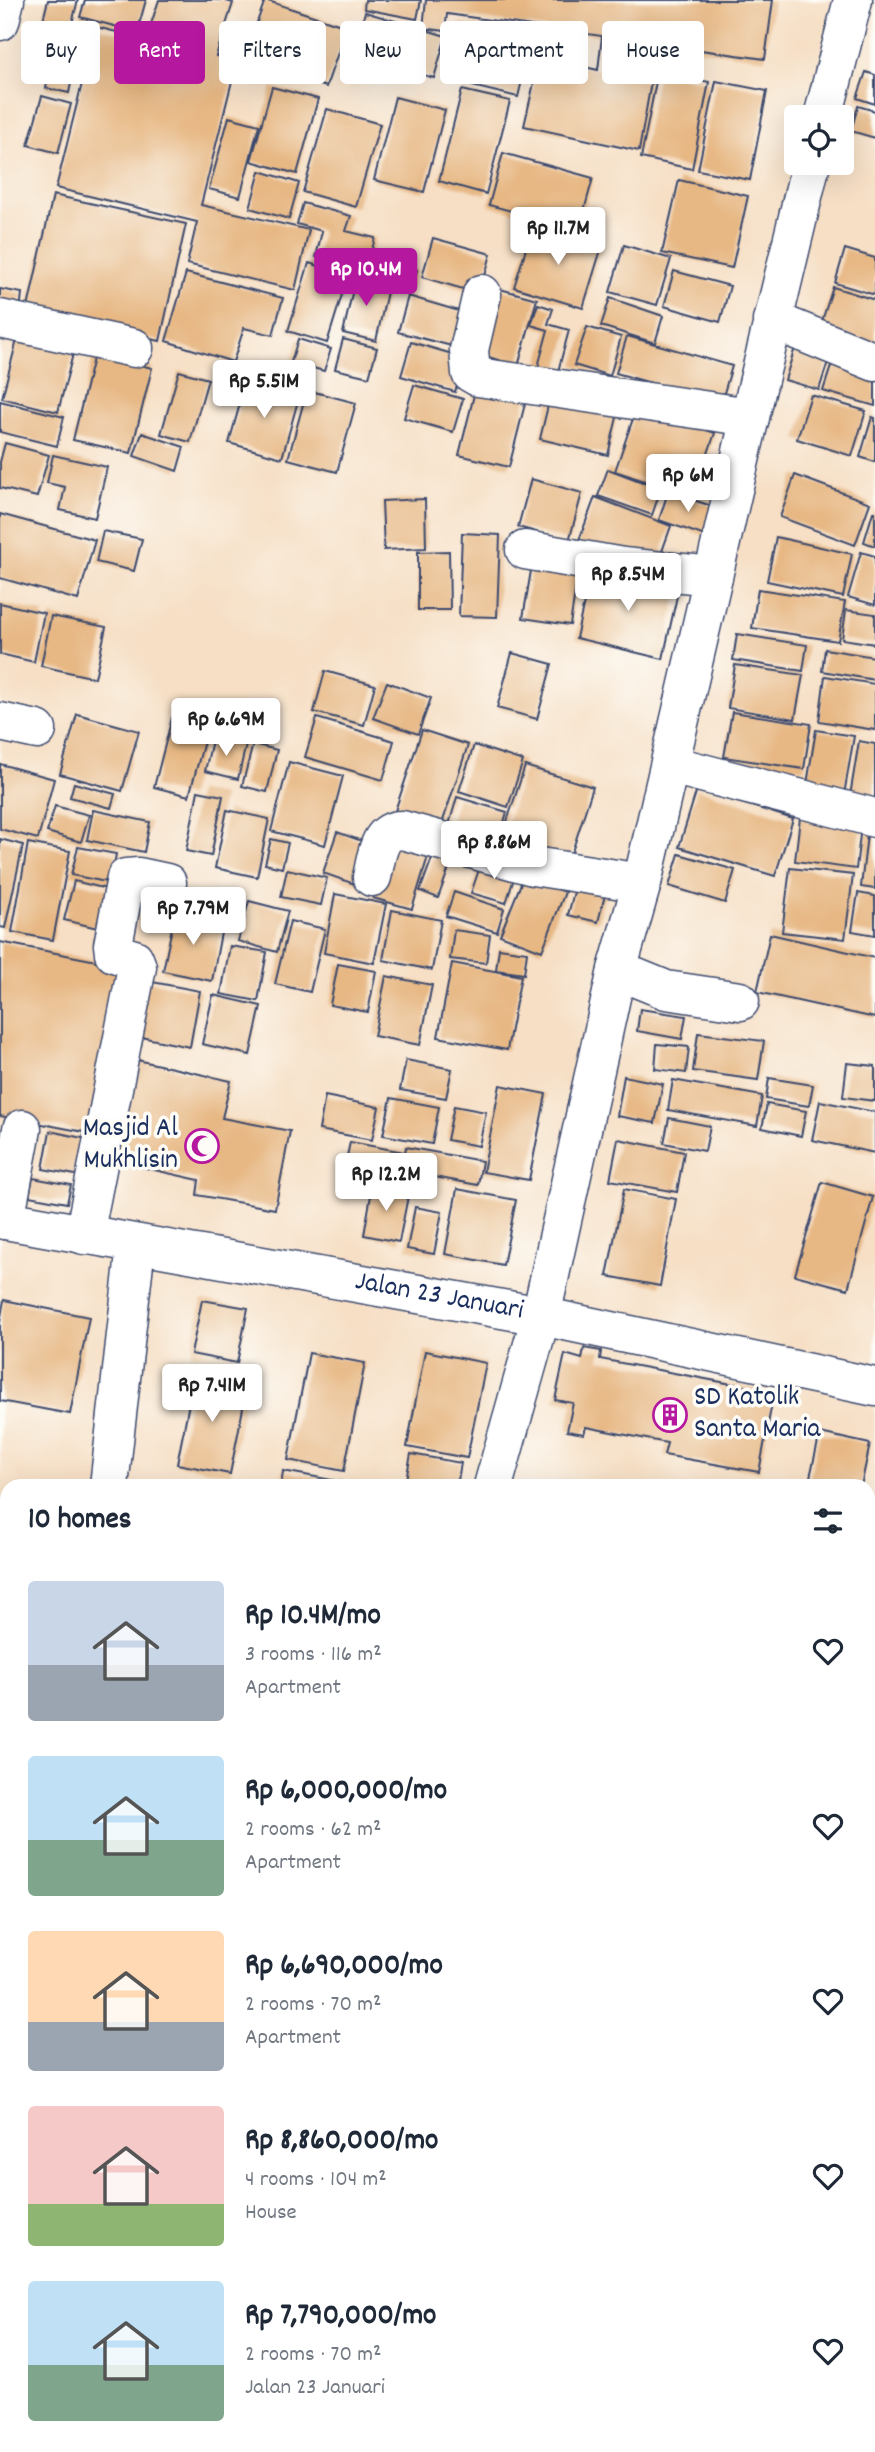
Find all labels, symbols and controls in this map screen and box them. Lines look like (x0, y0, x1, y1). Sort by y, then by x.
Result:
chip: Buy (21, 21, 100, 84)
chip: Rent (114, 21, 205, 84)
chip: Filters (219, 21, 326, 84)
chip: New (340, 21, 426, 84)
chip: Apartment (440, 21, 588, 84)
chip: House (602, 21, 704, 84)
map controls (784, 105, 854, 175)
button: locate (784, 105, 854, 175)
pin: Rp 11.7M (486, 208, 630, 267)
text: Rp 11.7M (526, 213, 590, 246)
pin: Rp 10.4M (294, 248, 438, 308)
text: Rp 10.4M (330, 254, 402, 287)
pin: Rp 5.51M (192, 360, 336, 420)
text: Rp 5.51M (229, 366, 299, 399)
pin: Rp 6M (639, 454, 737, 514)
text: Rp 6M (662, 460, 714, 493)
pin: Rp 8.54M (556, 554, 700, 613)
text: Rp 8.54M (591, 559, 665, 592)
pin: Rp 6.69M (154, 698, 298, 758)
text: Rp 6.69M (187, 704, 265, 737)
pin: Rp 8.86M (422, 822, 566, 881)
text: Rp 8.86M (457, 827, 531, 860)
pin: Rp 7.79M (121, 888, 265, 947)
text: Rp 7.79M (157, 893, 229, 926)
place label: Masjid Al Mukhlisin (83, 1110, 178, 1182)
mosque icon: Masjid Al Mukhlisin (183, 1127, 221, 1165)
pin: Rp 12.2M (314, 1154, 458, 1213)
text: Rp 12.2M (351, 1159, 421, 1192)
street label: Jalan 23 Januari (351, 1263, 527, 1332)
pin: Rp 7.41M (140, 1364, 284, 1424)
text: Rp 7.41M (178, 1370, 246, 1403)
place label: SD Katolik Santa Maria (694, 1379, 821, 1451)
building icon: SD Katolik Santa Maria (651, 1396, 689, 1434)
text: 10 homes (28, 1500, 131, 1543)
icon: filters (809, 1502, 847, 1540)
text: Rp 10.4M/mo (245, 1596, 381, 1639)
icon: home (84, 1609, 168, 1693)
icon: heart (809, 1632, 847, 1670)
text: 3 rooms · 116 m² (245, 1639, 382, 1672)
text: Apartment (245, 1672, 341, 1705)
text: Rp 6,000,000/mo (245, 1771, 447, 1814)
icon: home (84, 1784, 168, 1868)
icon: heart (809, 1807, 847, 1845)
text: 2 rooms · 62 m² (245, 1814, 381, 1847)
text: Apartment (245, 1847, 341, 1880)
text: Rp 6,690,000/mo (245, 1946, 443, 1989)
icon: home (84, 1959, 168, 2043)
icon: heart (809, 1982, 847, 2020)
text: 2 rooms · 70 m² (245, 1989, 381, 2022)
text: Apartment (245, 2022, 341, 2055)
text: Rp 8,860,000/mo (245, 2121, 438, 2164)
icon: home (84, 2134, 168, 2218)
icon: heart (809, 2157, 847, 2195)
text: 4 rooms · 104 m² (245, 2164, 387, 2197)
text: House (245, 2197, 297, 2230)
text: Rp 7,790,000/mo (245, 2296, 436, 2339)
icon: home (84, 2309, 168, 2393)
icon: heart (809, 2332, 847, 2370)
text: 2 rooms · 70 m² (245, 2339, 381, 2372)
text: Jalan 23 Januari (245, 2372, 385, 2405)

